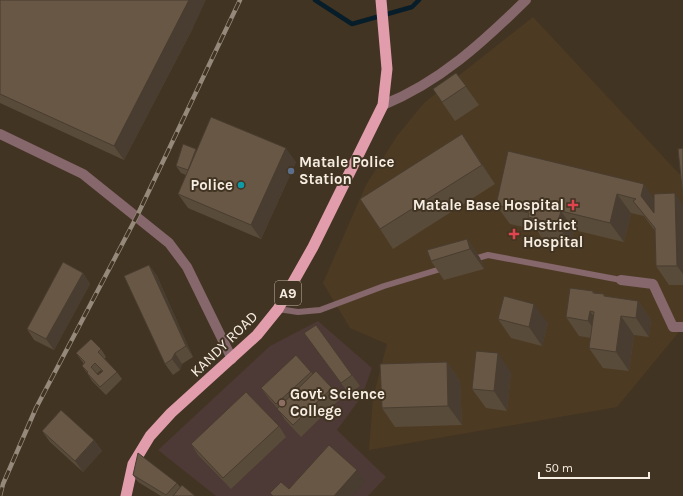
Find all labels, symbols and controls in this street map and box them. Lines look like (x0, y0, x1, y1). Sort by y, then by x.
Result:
place label: Matale Police Station (299, 153, 395, 188)
marker: Matale Police Station (286, 166, 296, 176)
place label: Police (190, 176, 233, 194)
marker: Police (236, 180, 246, 190)
place label: Matale Base Hospital (413, 196, 564, 214)
marker: Matale Base Hospital (567, 199, 579, 211)
place label: District Hospital (523, 216, 583, 251)
marker: District Hospital (508, 228, 520, 240)
road number: A9 (275, 281, 301, 305)
street label: KANDY ROAD (187, 307, 261, 381)
place label: Govt. Science College (290, 385, 385, 420)
marker: Govt. Science College (277, 398, 287, 408)
scale bar (539, 454, 649, 480)
text: 50 m (545, 461, 573, 475)

